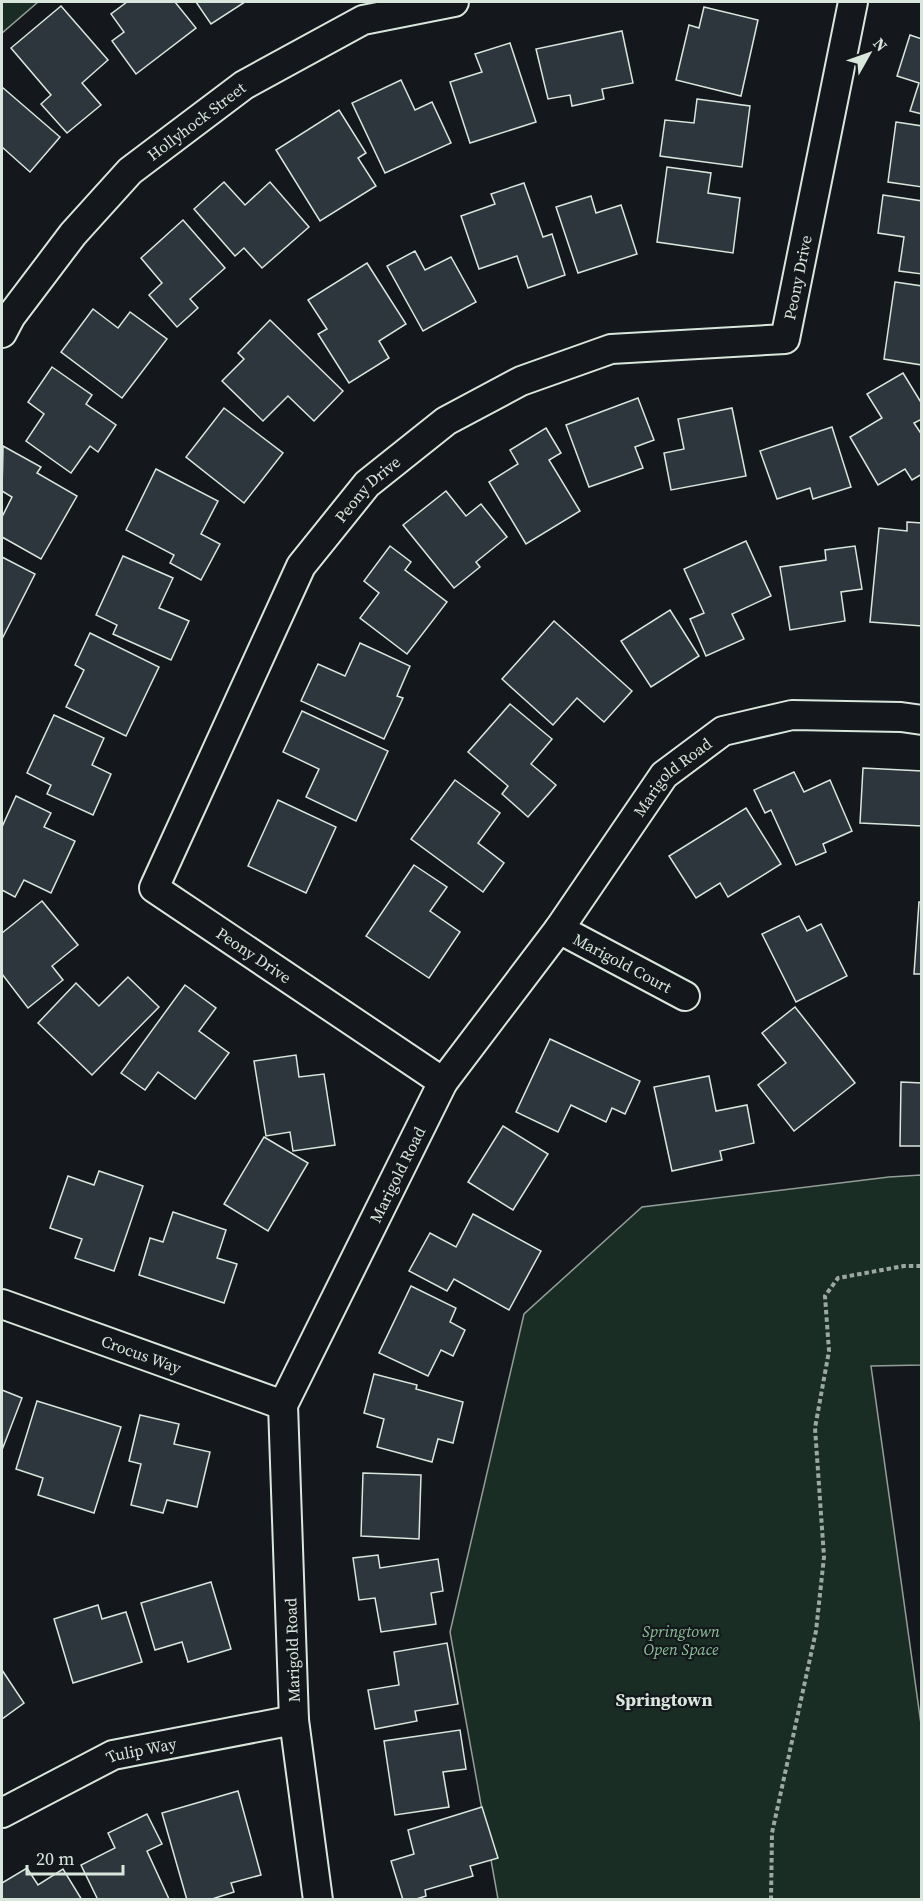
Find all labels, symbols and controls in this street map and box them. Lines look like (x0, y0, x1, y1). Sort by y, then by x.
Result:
north arrow (839, 24, 899, 84)
text: N (868, 33, 893, 56)
street label: Hollyhock Street (142, 76, 251, 165)
street label: Peony Drive (778, 233, 817, 322)
street label: Peony Drive (329, 451, 405, 527)
street label: Marigold Road (628, 732, 716, 821)
street label: Peony Drive (212, 922, 296, 988)
street label: Marigold Court (570, 928, 676, 998)
street label: Marigold Road (364, 1123, 430, 1226)
street label: Crocus Way (98, 1330, 185, 1379)
street label: Marigold Road (279, 1597, 305, 1703)
park label: Springtown Open Space (642, 1620, 720, 1660)
district label: Springtown (615, 1687, 713, 1712)
street label: Tulip Way (102, 1732, 179, 1768)
scale bar (27, 1838, 123, 1876)
text: 20 m (36, 1846, 74, 1871)

